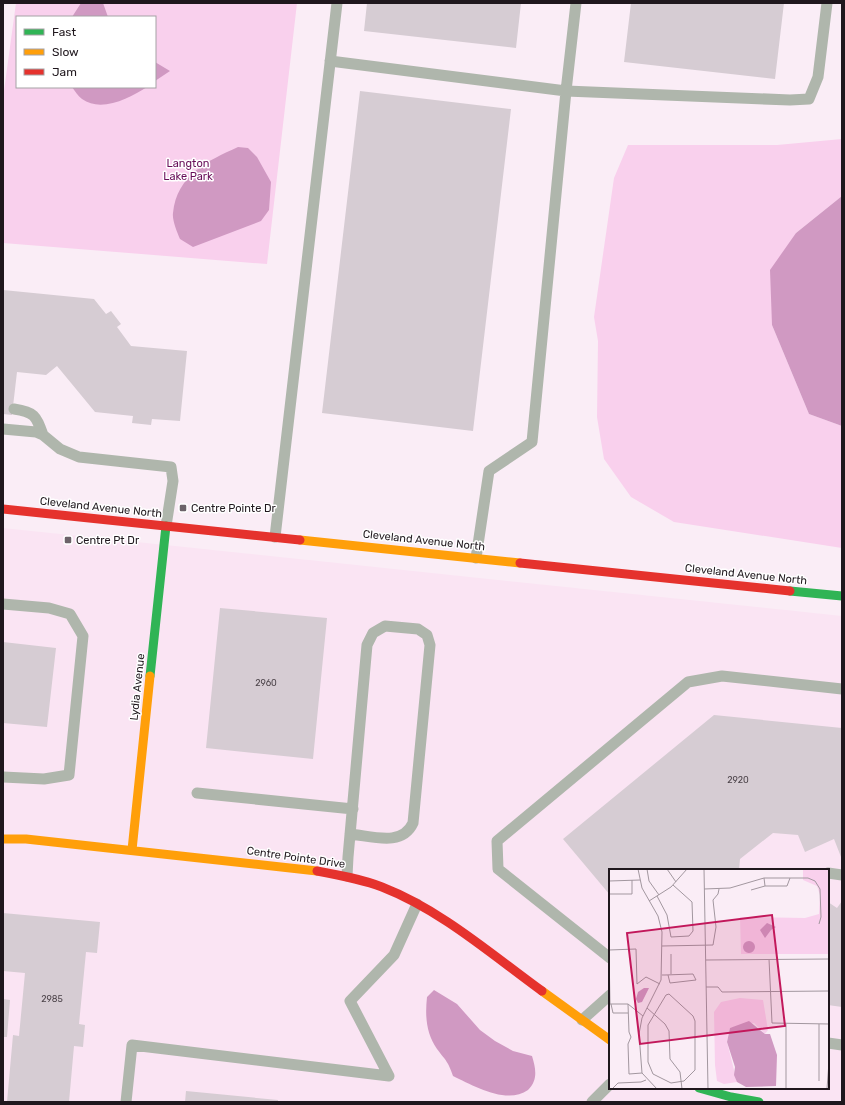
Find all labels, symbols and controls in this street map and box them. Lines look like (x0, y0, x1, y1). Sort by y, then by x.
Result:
legend (16, 16, 156, 88)
text: Fast (52, 25, 76, 39)
text: Slow (52, 45, 79, 59)
text: Jam (52, 65, 77, 79)
park label: Langton Lake Park (163, 157, 213, 183)
street label: Cleveland Avenue North (39, 495, 163, 520)
place label: Centre Pointe Dr (191, 502, 277, 515)
marker: Centre Pointe Dr (178, 503, 188, 513)
street label: Cleveland Avenue North (362, 528, 486, 553)
place label: Centre Pt Dr (76, 534, 140, 547)
marker: Centre Pt Dr (63, 535, 73, 545)
street label: Cleveland Avenue North (684, 562, 808, 587)
street label: Lydia Avenue (128, 653, 147, 721)
house number: 2960 (255, 678, 277, 688)
house number: 2920 (727, 775, 749, 785)
street label: Centre Pointe Drive (246, 844, 346, 871)
inset map (609, 869, 829, 1089)
house number: 2985 (41, 994, 63, 1004)

